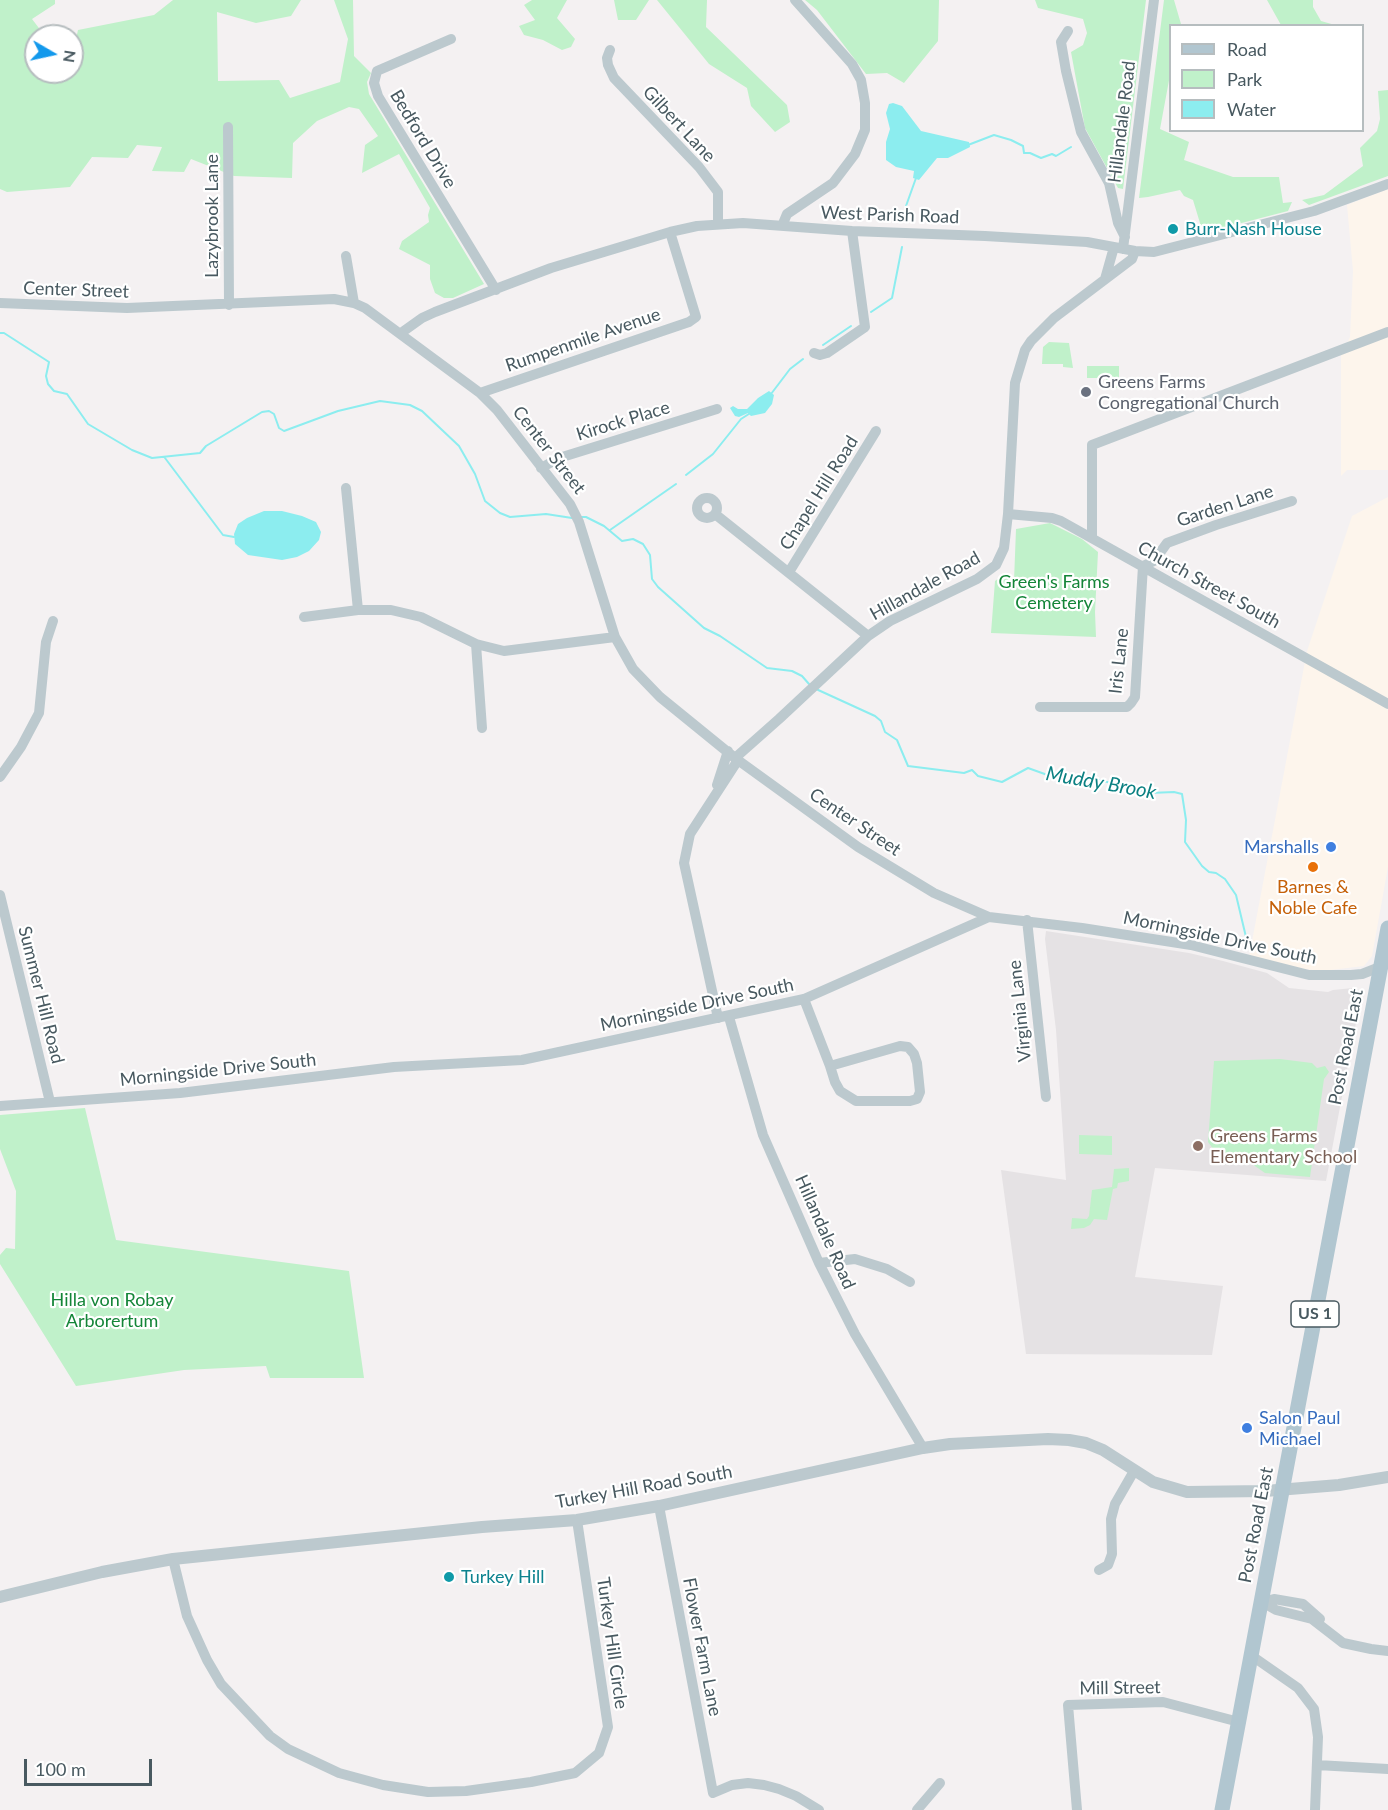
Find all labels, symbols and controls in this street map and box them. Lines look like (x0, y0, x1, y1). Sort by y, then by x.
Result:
north arrow (24, 24, 84, 84)
legend (1169, 24, 1364, 132)
text: Road (1227, 38, 1267, 60)
text: N (60, 49, 81, 64)
street label: Hillandale Road (1104, 60, 1140, 184)
text: Park (1227, 68, 1262, 90)
street label: Gilbert Lane (638, 81, 720, 167)
street label: Bedford Drive (385, 86, 461, 192)
text: Water (1227, 98, 1276, 120)
street label: Lazybrook Lane (201, 154, 223, 278)
street label: West Parish Road (820, 202, 960, 228)
place label: Burr-Nash House (1185, 218, 1322, 240)
marker: Burr-Nash House (1166, 222, 1180, 236)
street label: Center Street (23, 277, 129, 303)
street label: Rumpenmile Avenue (503, 303, 663, 377)
place label: Greens Farms Congregational Church (1098, 371, 1279, 413)
marker: Greens Farms Congregational Church (1079, 385, 1093, 399)
street label: Kirock Place (574, 397, 672, 445)
street label: Center Street (508, 402, 590, 498)
street label: Chapel Hill Road (775, 432, 863, 554)
street label: Garden Lane (1174, 480, 1276, 532)
street label: Church Street South (1134, 537, 1284, 633)
street label: Hillandale Road (866, 547, 984, 625)
park label: Green's Farms Cemetery (999, 571, 1109, 614)
street label: Iris Lane (1105, 627, 1133, 695)
water label: Muddy Brook (1044, 761, 1158, 805)
street label: Center Street (805, 783, 905, 861)
place label: Marshalls (1244, 836, 1319, 858)
marker: Marshalls (1324, 840, 1338, 854)
marker: Barnes & Noble Cafe (1306, 860, 1320, 874)
place label: Barnes & Noble Cafe (1269, 876, 1357, 918)
street label: Morningside Drive South (1121, 907, 1319, 969)
street label: Summer Hill Road (13, 924, 69, 1066)
street label: Virginia Lane (1004, 959, 1036, 1063)
street label: Morningside Drive South (598, 974, 796, 1036)
street label: Post Road East (1324, 987, 1368, 1107)
street label: Morningside Drive South (119, 1049, 317, 1091)
place label: Greens Farms Elementary School (1210, 1125, 1357, 1168)
marker: Greens Farms Elementary School (1191, 1139, 1205, 1153)
street label: Hillandale Road (790, 1172, 860, 1292)
park label: Hilla von Robay Arborertum (51, 1289, 173, 1332)
road number: US 1 (1291, 1301, 1339, 1327)
place label: Salon Paul Michael (1259, 1407, 1340, 1450)
marker: Salon Paul Michael (1240, 1421, 1254, 1435)
street label: Turkey Hill Road South (554, 1461, 734, 1513)
street label: Post Road East (1234, 1465, 1278, 1585)
place label: Turkey Hill (461, 1566, 545, 1588)
marker: Turkey Hill (442, 1570, 456, 1584)
street label: Turkey Hill Circle (592, 1576, 632, 1710)
street label: Flower Farm Lane (678, 1576, 726, 1718)
street label: Mill Street (1079, 1676, 1161, 1700)
scale bar (27, 1747, 154, 1785)
text: 100 m (35, 1758, 86, 1780)

